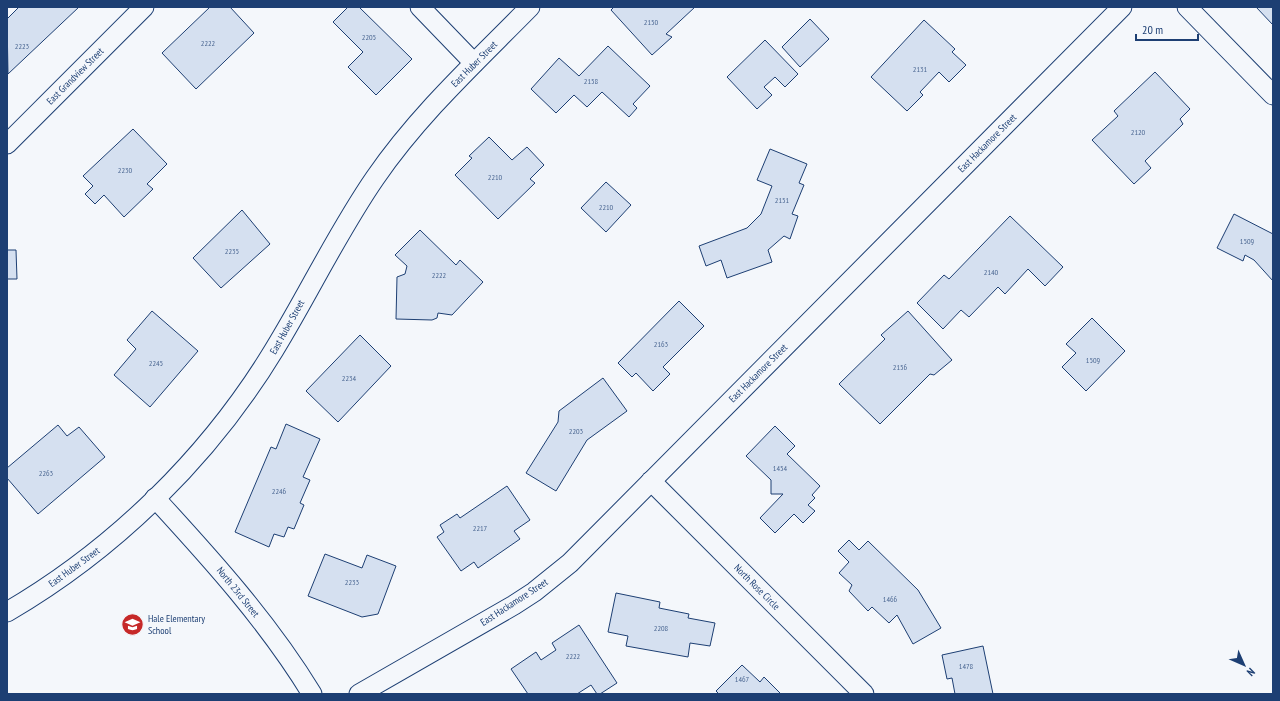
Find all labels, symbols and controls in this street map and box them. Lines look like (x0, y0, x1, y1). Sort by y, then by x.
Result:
scale bar (1136, 16, 1198, 42)
house number: 2150 (644, 17, 659, 27)
text: 20 m (1142, 22, 1163, 37)
house number: 2205 (362, 32, 376, 42)
house number: 2222 (201, 38, 216, 48)
street label: East Huber Street (448, 38, 500, 90)
house number: 2223 (15, 41, 30, 51)
street label: East Grandview Street (44, 45, 106, 107)
house number: 2131 (913, 64, 928, 74)
house number: 2158 (584, 76, 599, 86)
street label: East Hackamore Street (955, 111, 1019, 175)
house number: 2120 (1131, 127, 1146, 137)
house number: 2230 (118, 165, 133, 175)
house number: 2210 (488, 172, 503, 182)
house number: 2151 (775, 195, 790, 205)
house number: 2210 (599, 202, 614, 212)
house number: 1509 (1240, 236, 1255, 246)
house number: 2235 (225, 246, 239, 256)
house number: 2140 (984, 267, 999, 277)
house number: 2222 (432, 270, 447, 280)
street label: East Huber Street (267, 297, 307, 357)
house number: 2163 (654, 339, 669, 349)
street label: East Hackamore Street (726, 341, 790, 405)
house number: 1509 (1086, 355, 1101, 365)
house number: 2245 (149, 358, 163, 368)
house number: 2156 (893, 362, 908, 372)
house number: 2234 (342, 373, 357, 383)
house number: 2203 (569, 426, 584, 436)
house number: 1454 (773, 463, 788, 473)
house number: 2263 (39, 468, 54, 478)
house number: 2246 (272, 486, 287, 496)
house number: 2217 (473, 523, 488, 533)
street label: East Huber Street (46, 544, 102, 590)
street label: North Rose Circle (731, 561, 783, 613)
street label: North 23rd Street (214, 564, 262, 620)
street label: East Hackamore Street (478, 575, 550, 629)
house number: 2233 (345, 577, 360, 587)
house number: 1466 (883, 594, 898, 604)
school or university icon: Hale Elementary School (120, 611, 146, 637)
place label: Hale Elementary School (148, 612, 205, 637)
house number: 2208 (654, 623, 669, 633)
north arrow (1224, 645, 1264, 685)
house number: 2222 (566, 651, 581, 661)
house number: 1478 (959, 661, 974, 671)
text: N (1244, 665, 1258, 679)
house number: 1467 (735, 674, 750, 684)

